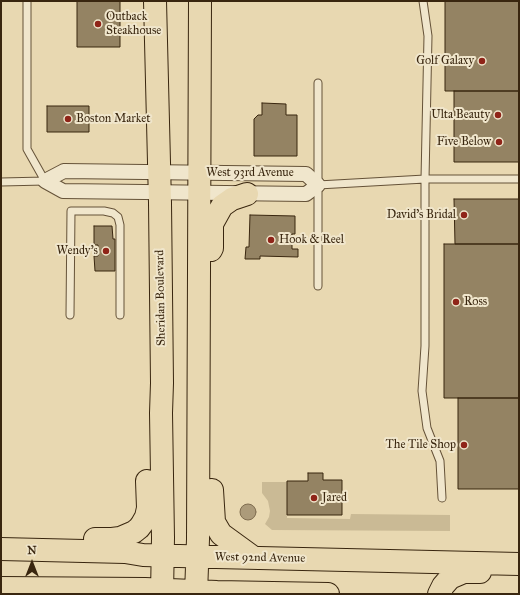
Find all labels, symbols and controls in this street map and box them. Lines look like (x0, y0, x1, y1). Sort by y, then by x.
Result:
place label: Outback Steakhouse (106, 10, 161, 38)
marker: Outback Steakhouse (93, 19, 103, 29)
place label: Golf Galaxy (416, 54, 474, 68)
marker: Golf Galaxy (477, 56, 487, 66)
place label: Ulta Beauty (431, 108, 490, 122)
marker: Ulta Beauty (493, 110, 503, 120)
place label: Boston Market (76, 112, 150, 126)
marker: Boston Market (63, 114, 73, 124)
place label: Five Below (437, 135, 491, 149)
marker: Five Below (494, 137, 504, 147)
street label: West 93rd Avenue (206, 166, 294, 180)
place label: David's Bridal (387, 208, 456, 222)
marker: David's Bridal (459, 210, 469, 220)
place label: Hook & Reel (279, 233, 344, 247)
marker: Hook & Reel (266, 235, 276, 245)
place label: Wendy's (57, 244, 98, 258)
marker: Wendy's (101, 246, 111, 256)
street label: Sheridan Boulevard (153, 250, 169, 346)
place label: Ross (464, 295, 487, 309)
marker: Ross (451, 297, 461, 307)
place label: The Tile Shop (386, 438, 456, 452)
marker: The Tile Shop (459, 440, 469, 450)
place label: Jared (322, 491, 347, 505)
marker: Jared (309, 493, 319, 503)
north arrow (12, 543, 52, 583)
text: N (27, 544, 37, 557)
street label: West 92nd Avenue (215, 550, 305, 566)

